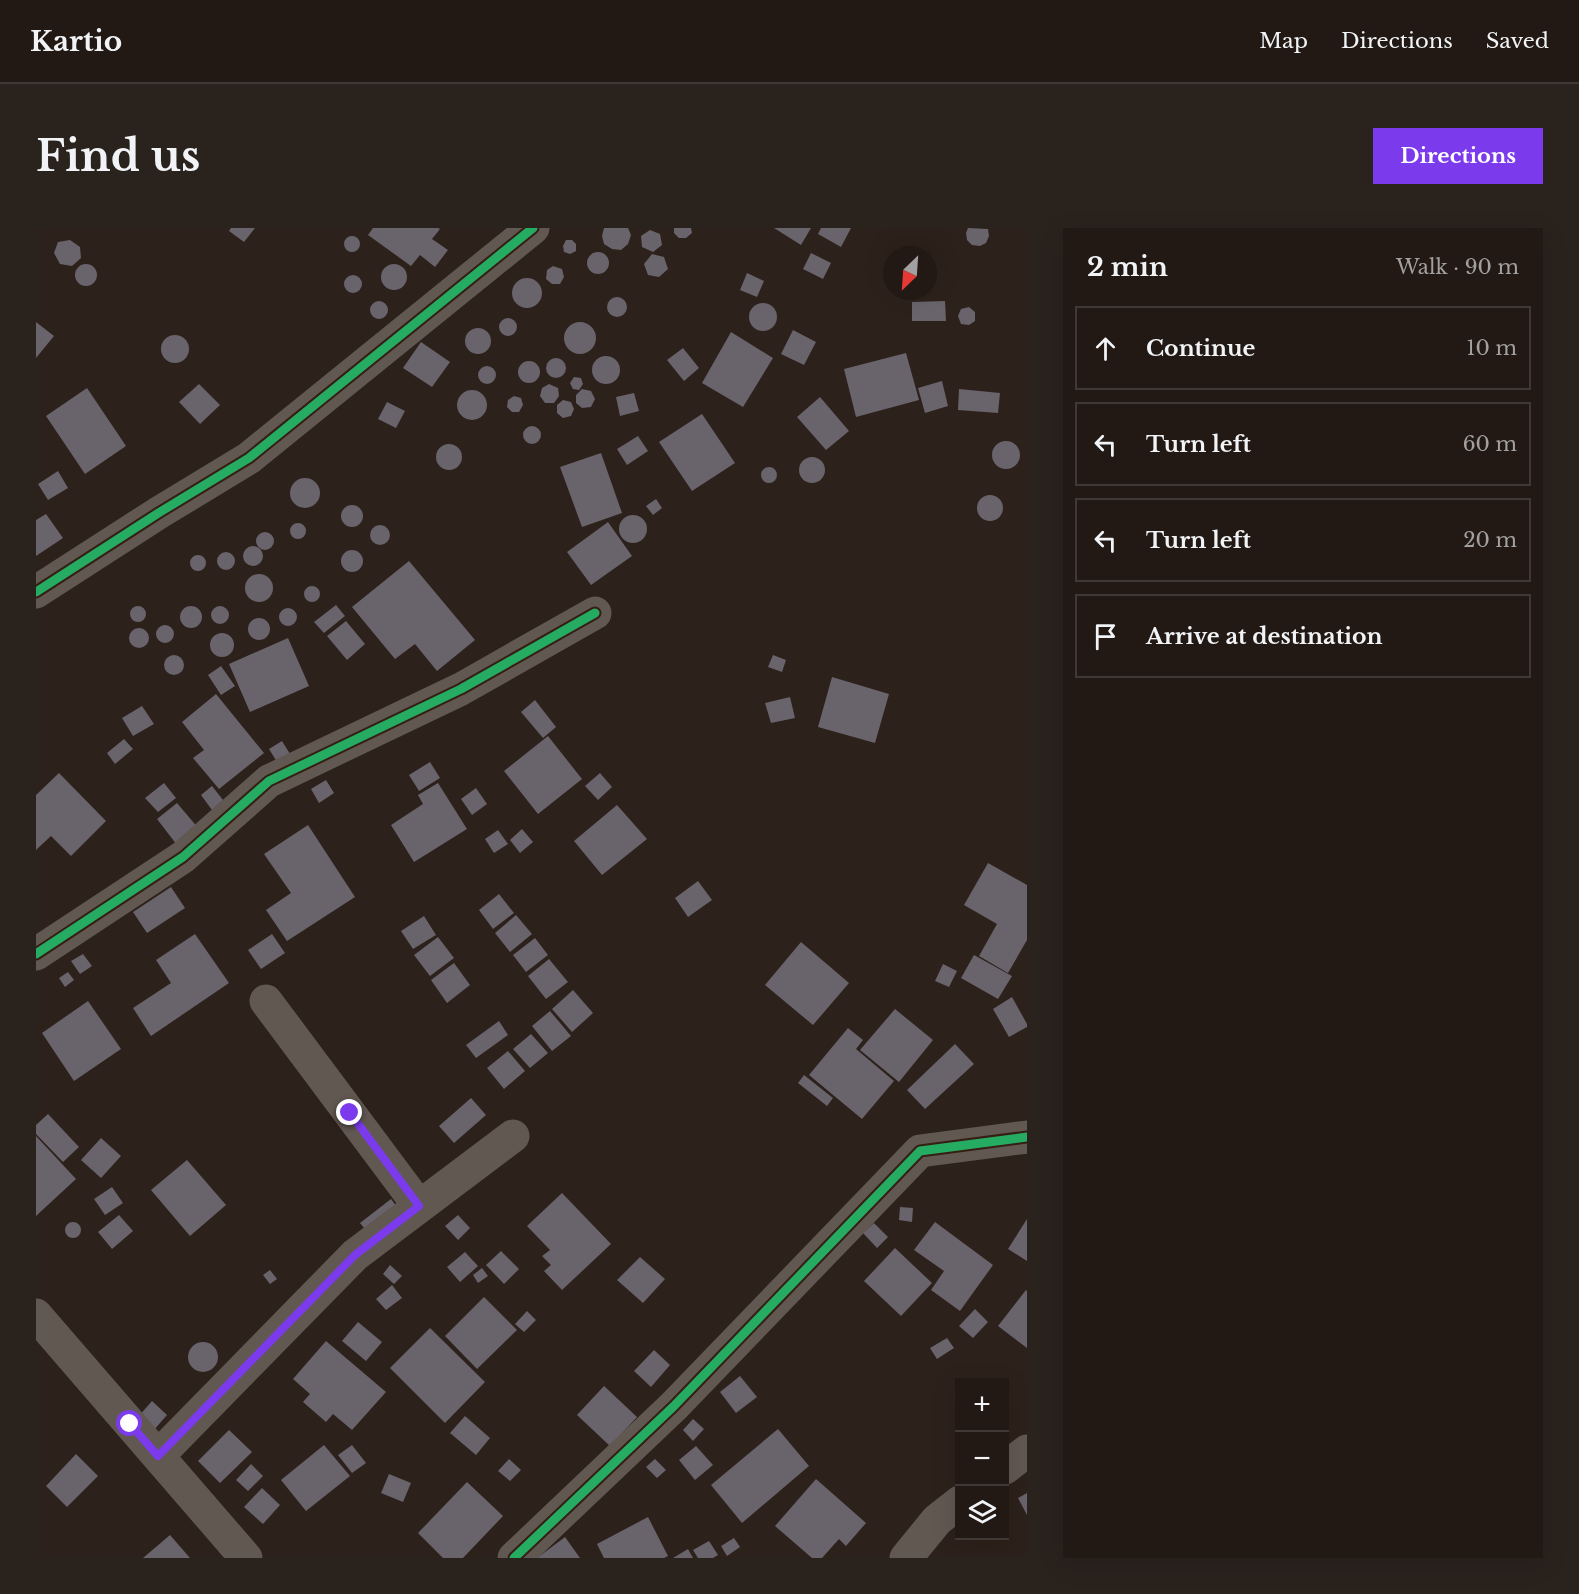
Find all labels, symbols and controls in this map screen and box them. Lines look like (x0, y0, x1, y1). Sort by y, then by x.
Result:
text: Kartio (30, 24, 122, 59)
text: Map (1259, 28, 1308, 54)
text: Directions (1341, 28, 1453, 54)
text: Saved (1486, 28, 1549, 54)
button: Directions (1373, 128, 1543, 184)
text: Find us (36, 130, 200, 182)
north arrow (883, 246, 937, 300)
text: 2 min (1087, 251, 1168, 283)
text: Walk · 90 m (1396, 255, 1519, 279)
icon: ahead (1089, 332, 1122, 365)
text: Continue (1146, 335, 1255, 362)
text: 10 m (1467, 336, 1517, 360)
icon: left (1089, 428, 1122, 461)
text: Turn left (1146, 431, 1251, 458)
text: 60 m (1463, 432, 1517, 456)
icon: left (1089, 524, 1122, 557)
text: Turn left (1146, 527, 1251, 554)
text: 20 m (1463, 528, 1517, 552)
icon: arrive (1089, 620, 1122, 653)
text: Arrive at destination (1146, 623, 1383, 650)
route end (336, 1099, 362, 1125)
map controls (955, 1378, 1009, 1540)
button: + (955, 1378, 1009, 1432)
route start (116, 1410, 142, 1436)
button: − (955, 1432, 1009, 1486)
button: layers (955, 1486, 1009, 1540)

